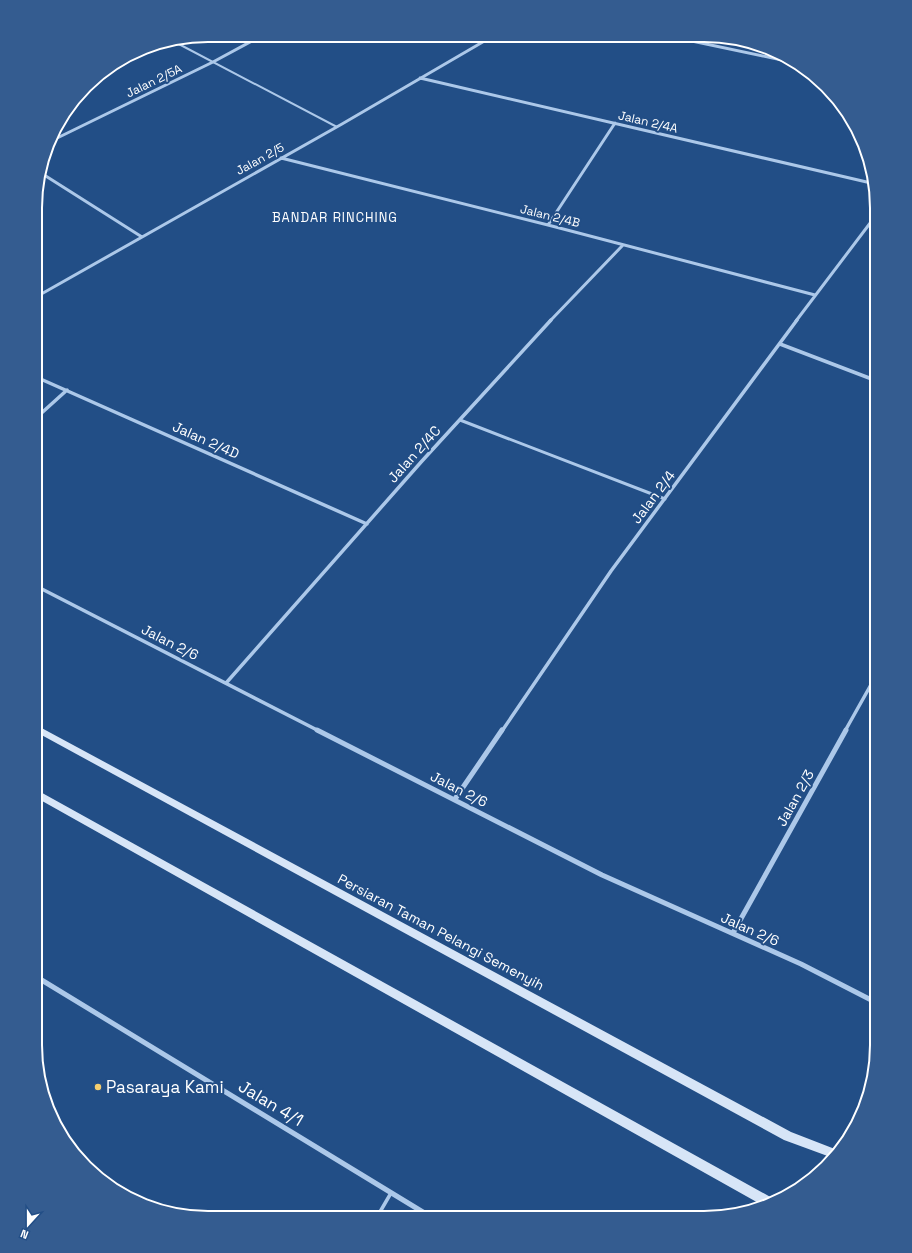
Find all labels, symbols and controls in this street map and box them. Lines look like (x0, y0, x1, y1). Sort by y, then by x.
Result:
street label: Jalan 2/5A (123, 60, 185, 101)
street label: Jalan 2/4A (617, 107, 680, 137)
street label: Jalan 2/5 (233, 139, 287, 179)
street label: Jalan 2/4B (518, 201, 582, 231)
district label: BANDAR RINCHING (272, 209, 398, 226)
street label: Jalan 2/4D (170, 417, 242, 463)
street label: Jalan 2/4C (384, 422, 444, 486)
street label: Jalan 2/4 (627, 467, 679, 527)
street label: Jalan 2/6 (138, 620, 202, 664)
street label: Jalan 2/6 (427, 767, 491, 811)
street label: Jalan 2/3 (772, 767, 818, 829)
street label: Persiaran Taman Pelangi Semenyih (335, 870, 547, 994)
street label: Jalan 2/6 (718, 908, 782, 950)
street label: Jalan 4/1 (234, 1075, 308, 1131)
place label: Pasaraya Kami (106, 1076, 224, 1098)
marker: Pasaraya Kami (93, 1082, 103, 1092)
north arrow (8, 1205, 48, 1245)
text: N (18, 1226, 30, 1242)

